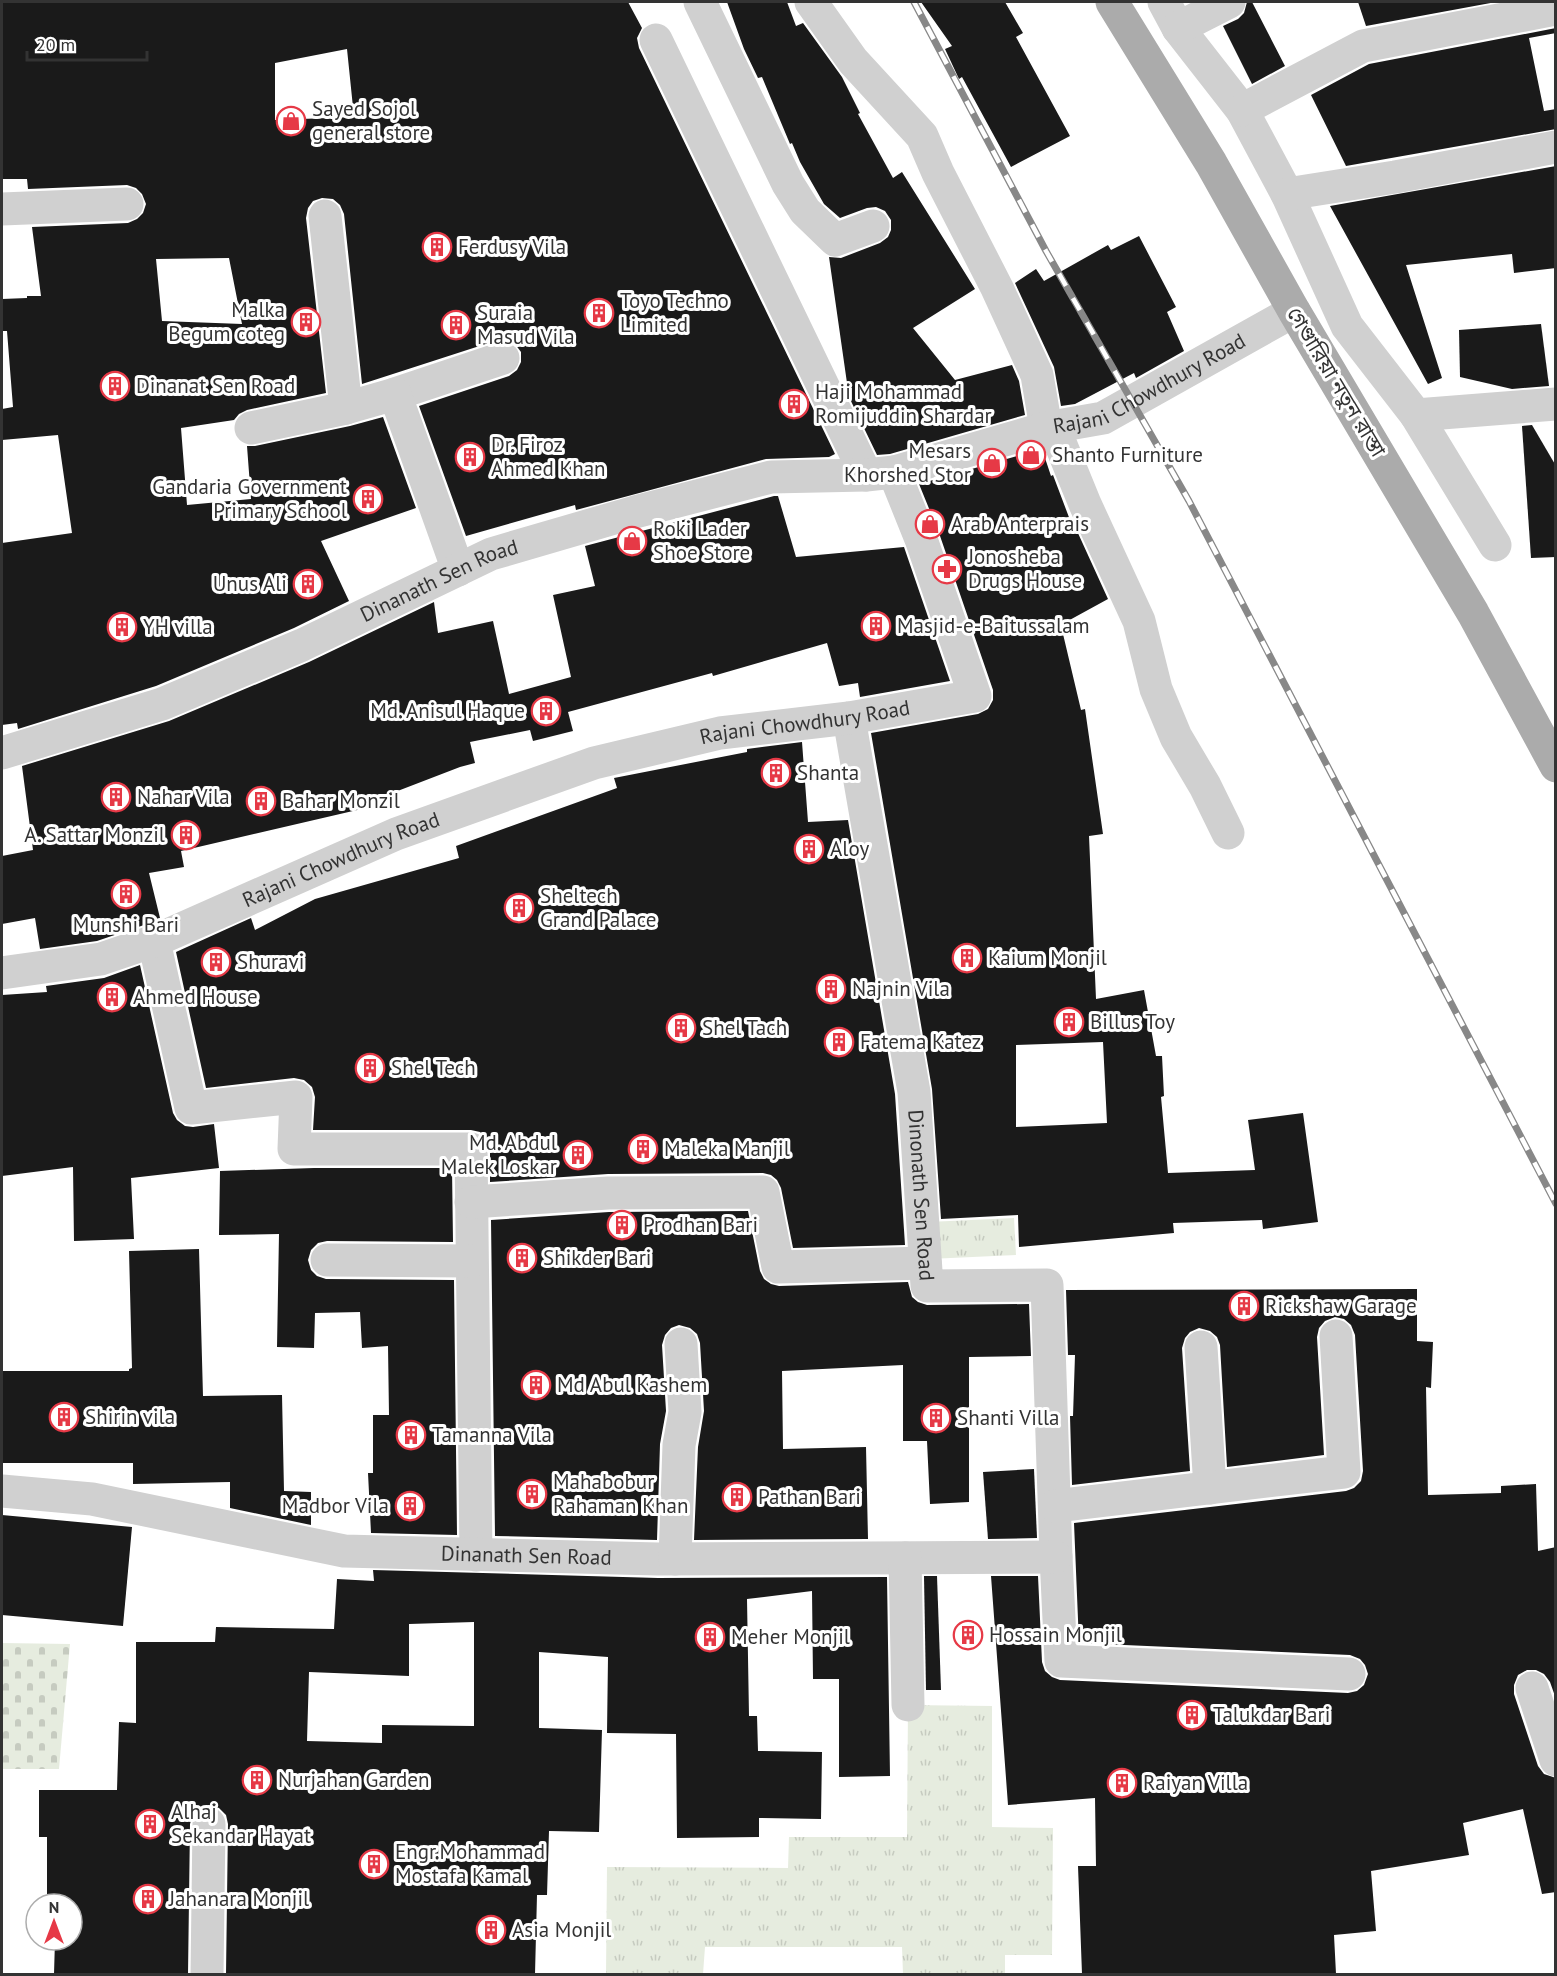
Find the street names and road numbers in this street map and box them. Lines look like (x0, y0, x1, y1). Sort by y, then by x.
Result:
street label: গেণ্ডারিয়া নতুন রাস্তা (1281, 302, 1392, 462)
street label: Rajani Chowdhury Road (1051, 327, 1250, 440)
street label: Dinanath Sen Road (356, 533, 521, 628)
street label: Rajani Chowdhury Road (697, 694, 912, 750)
street label: Rajani Chowdhury Road (238, 806, 443, 913)
street label: Dinonath Sen Road (902, 1109, 941, 1282)
street label: Dinanath Sen Road (441, 1539, 612, 1571)

